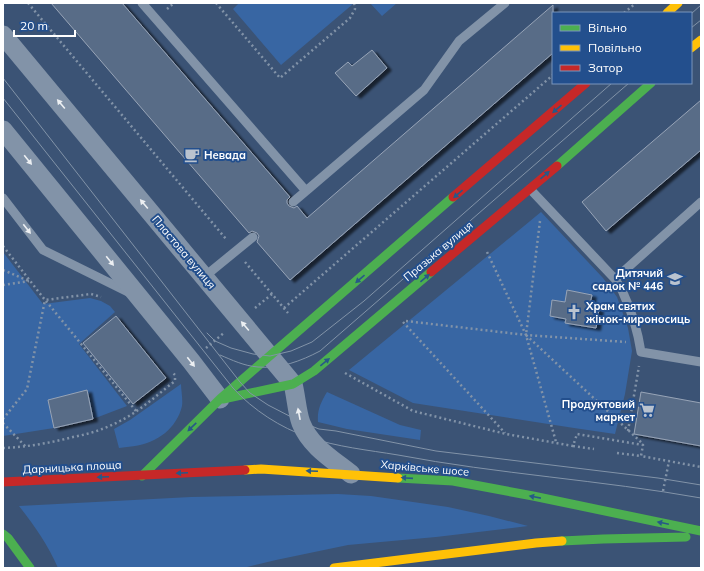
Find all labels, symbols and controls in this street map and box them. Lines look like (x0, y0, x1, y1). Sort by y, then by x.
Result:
scale bar (14, 12, 75, 38)
legend (552, 12, 692, 84)
text: 20 m (20, 18, 48, 33)
text: Вільно (588, 20, 627, 35)
text: Повільно (588, 40, 642, 55)
text: Затор (588, 60, 623, 75)
one-way arrow (56, 99, 65, 110)
one-way arrow (551, 104, 562, 113)
cafe icon: Невада (183, 146, 201, 164)
place label: Невада (204, 148, 246, 162)
one-way arrow (23, 155, 32, 165)
one-way arrow (540, 171, 550, 180)
one-way arrow (453, 189, 464, 198)
one-way arrow (139, 199, 148, 210)
street label: Пластова вулиця (149, 212, 219, 292)
street label: Празька вулиця (400, 218, 476, 284)
one-way arrow (23, 223, 31, 234)
one-way arrow (105, 255, 114, 266)
place label: Дитячий садок № 446 (592, 266, 663, 293)
school or university icon: Дитячий садок № 446 (666, 270, 684, 288)
one-way arrow (419, 273, 430, 282)
one-way arrow (355, 274, 365, 283)
place label: Храм святих жінок-мироносиць (585, 299, 690, 326)
church icon: Храм святих жінок-мироносиць (565, 303, 583, 321)
one-way arrow (240, 321, 249, 331)
one-way arrow (187, 357, 196, 368)
one-way arrow (320, 357, 331, 366)
place label: Продуктовий маркет (562, 397, 636, 424)
supermarket icon: Продуктовий маркет (638, 401, 656, 419)
one-way arrow (296, 408, 302, 420)
one-way arrow (187, 422, 197, 432)
street label: Дарницька площа (22, 457, 122, 477)
street label: Харківське шосе (380, 457, 470, 479)
one-way arrow (306, 468, 318, 475)
one-way arrow (176, 470, 188, 477)
one-way arrow (97, 474, 109, 481)
one-way arrow (401, 474, 413, 481)
one-way arrow (529, 493, 542, 499)
one-way arrow (657, 519, 669, 525)

